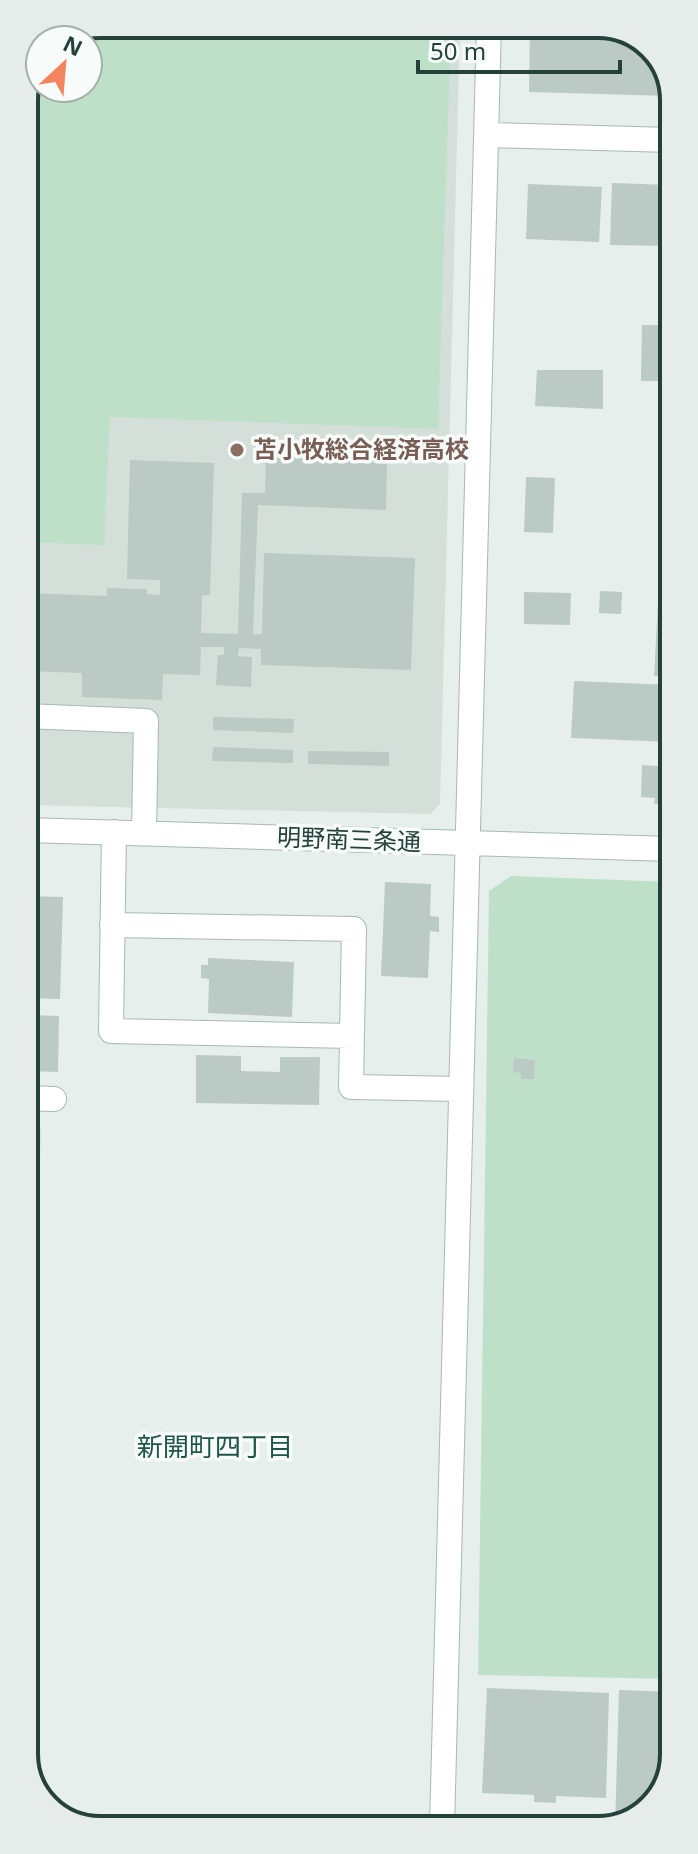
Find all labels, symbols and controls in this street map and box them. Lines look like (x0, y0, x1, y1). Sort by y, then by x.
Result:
north arrow (24, 24, 104, 104)
scale bar (418, 24, 620, 74)
text: N (59, 28, 88, 63)
text: 50 m (430, 34, 486, 67)
place label: 苫小牧総合経済高校 (253, 432, 469, 465)
marker: 苫小牧総合経済高校 (228, 441, 246, 459)
street label: 明野南三条通 (277, 819, 422, 858)
district label: 新開町四丁目 (137, 1428, 293, 1464)

